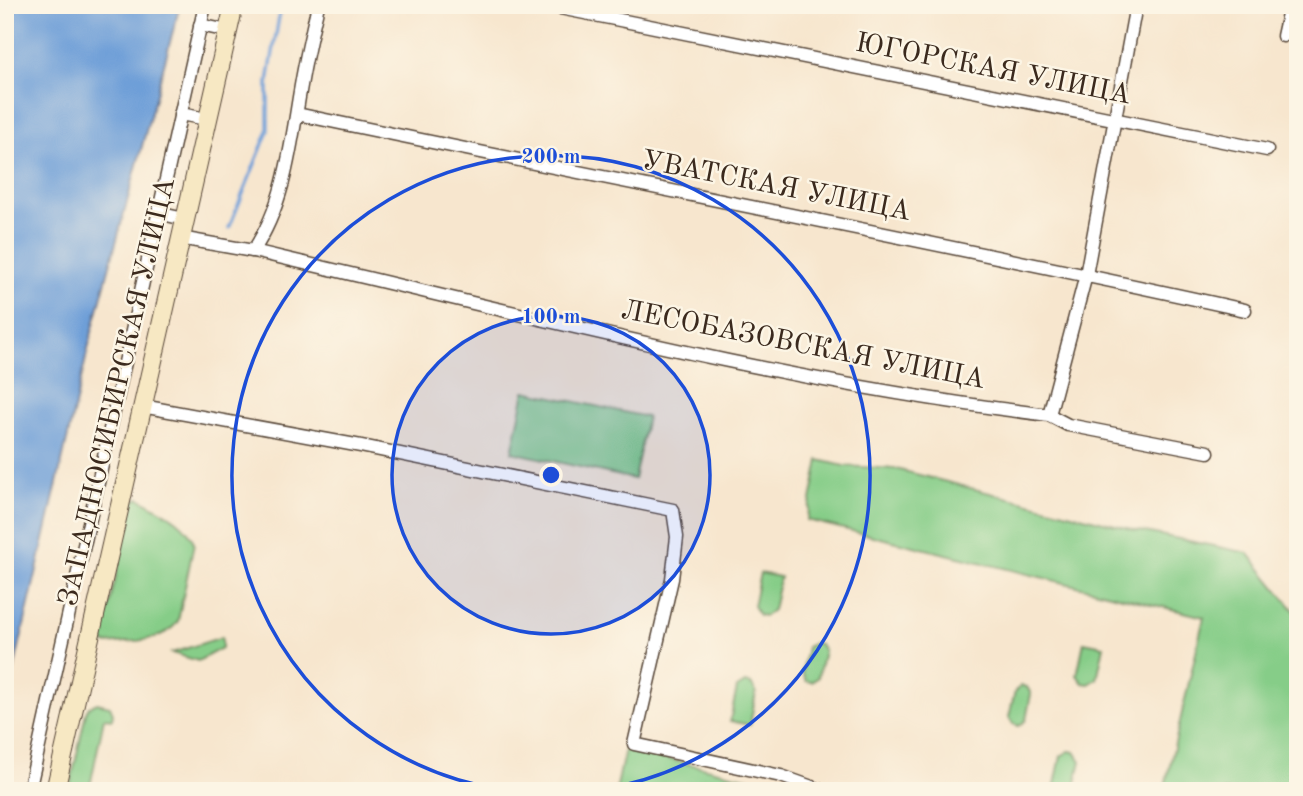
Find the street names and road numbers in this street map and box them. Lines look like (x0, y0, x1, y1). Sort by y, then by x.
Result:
street label: ЮГОРСКАЯ УЛИЦА (853, 30, 1133, 110)
street label: УВАТСКАЯ УЛИЦА (639, 147, 913, 227)
street label: ЗАПАДНОСИБИРСКАЯ УЛИЦА (55, 175, 181, 609)
street label: ЛЕСОБАЗОВСКАЯ УЛИЦА (619, 297, 987, 395)

